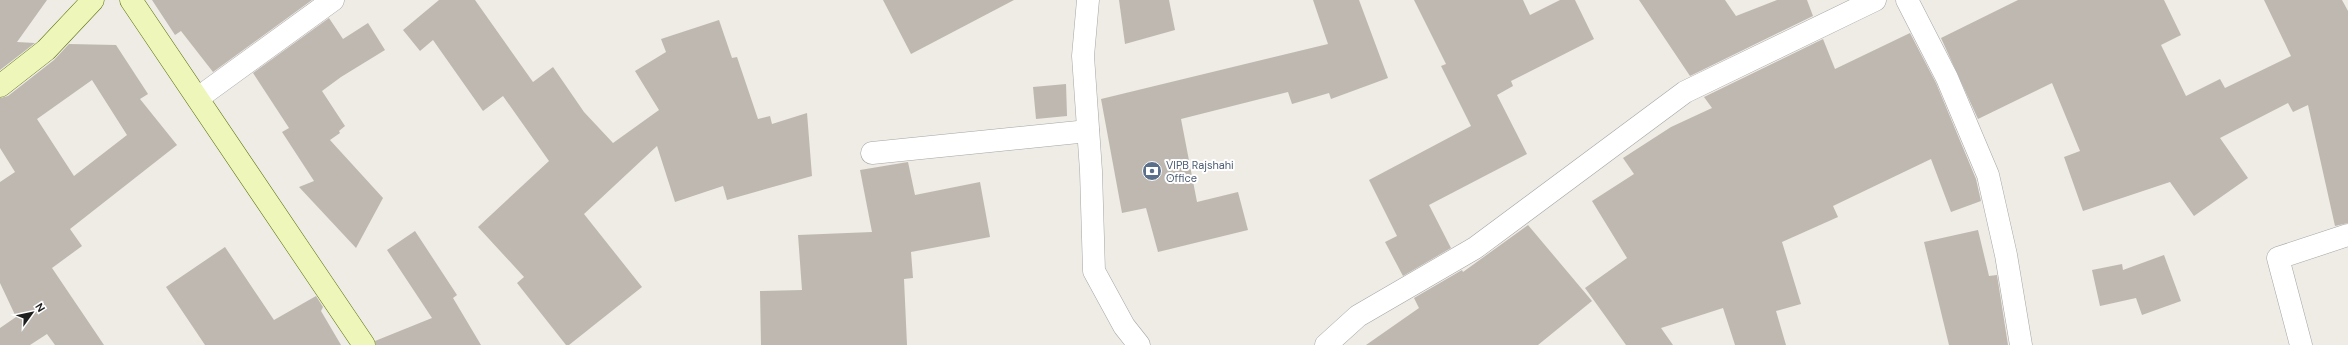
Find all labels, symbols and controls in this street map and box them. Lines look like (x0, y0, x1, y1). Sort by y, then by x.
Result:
place label: VIPB Rajshahi Office (1166, 158, 1234, 185)
bank icon: VIPB Rajshahi Office (1141, 160, 1163, 182)
north arrow (12, 293, 52, 333)
text: N (32, 300, 48, 315)

